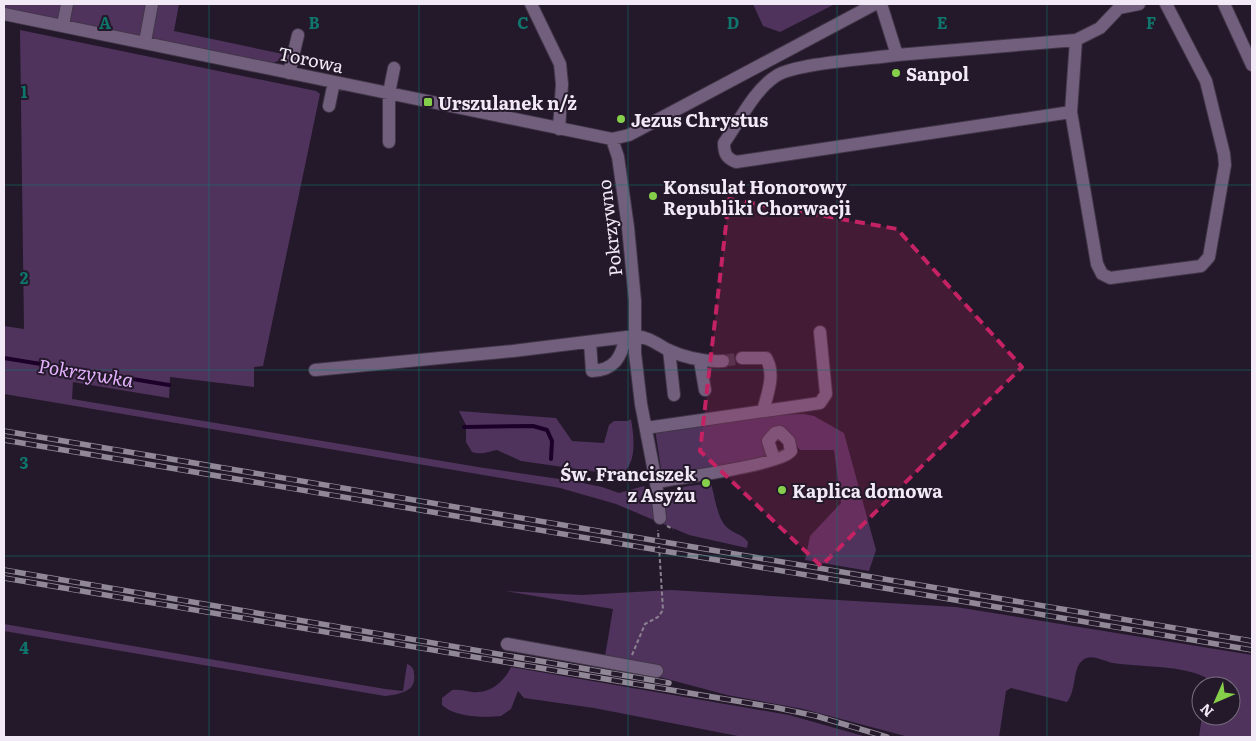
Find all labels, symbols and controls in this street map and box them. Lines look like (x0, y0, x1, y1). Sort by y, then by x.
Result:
text: A (99, 10, 111, 34)
text: B (308, 10, 320, 34)
text: C (517, 10, 529, 34)
text: D (727, 10, 739, 34)
text: E (937, 10, 948, 34)
text: F (1146, 10, 1156, 34)
street label: Torowa (276, 39, 346, 79)
place label: Sanpol (906, 60, 969, 87)
marker: Sanpol (890, 67, 902, 79)
text: 1 (21, 79, 28, 103)
place label: Urszulanek n/ż (438, 89, 577, 116)
marker: Urszulanek n/ż (422, 96, 434, 108)
place label: Jezus Chrystus (631, 106, 768, 133)
marker: Jezus Chrystus (615, 113, 627, 125)
place label: Konsulat Honorowy Republiki Chorwacji (663, 173, 852, 221)
street label: Pokrzywno (590, 178, 628, 278)
marker: Konsulat Honorowy Republiki Chorwacji (647, 190, 659, 202)
text: 2 (20, 265, 29, 289)
water label: Pokrzywka (36, 351, 136, 393)
text: 3 (20, 450, 29, 474)
place label: Św. Franciszek z Asyżu (560, 460, 697, 508)
marker: Św. Franciszek z Asyżu (700, 477, 712, 489)
place label: Kaplica domowa (792, 477, 943, 504)
marker: Kaplica domowa (776, 484, 788, 496)
text: 4 (19, 635, 29, 659)
north arrow (1191, 676, 1241, 726)
text: N (1195, 699, 1217, 722)

